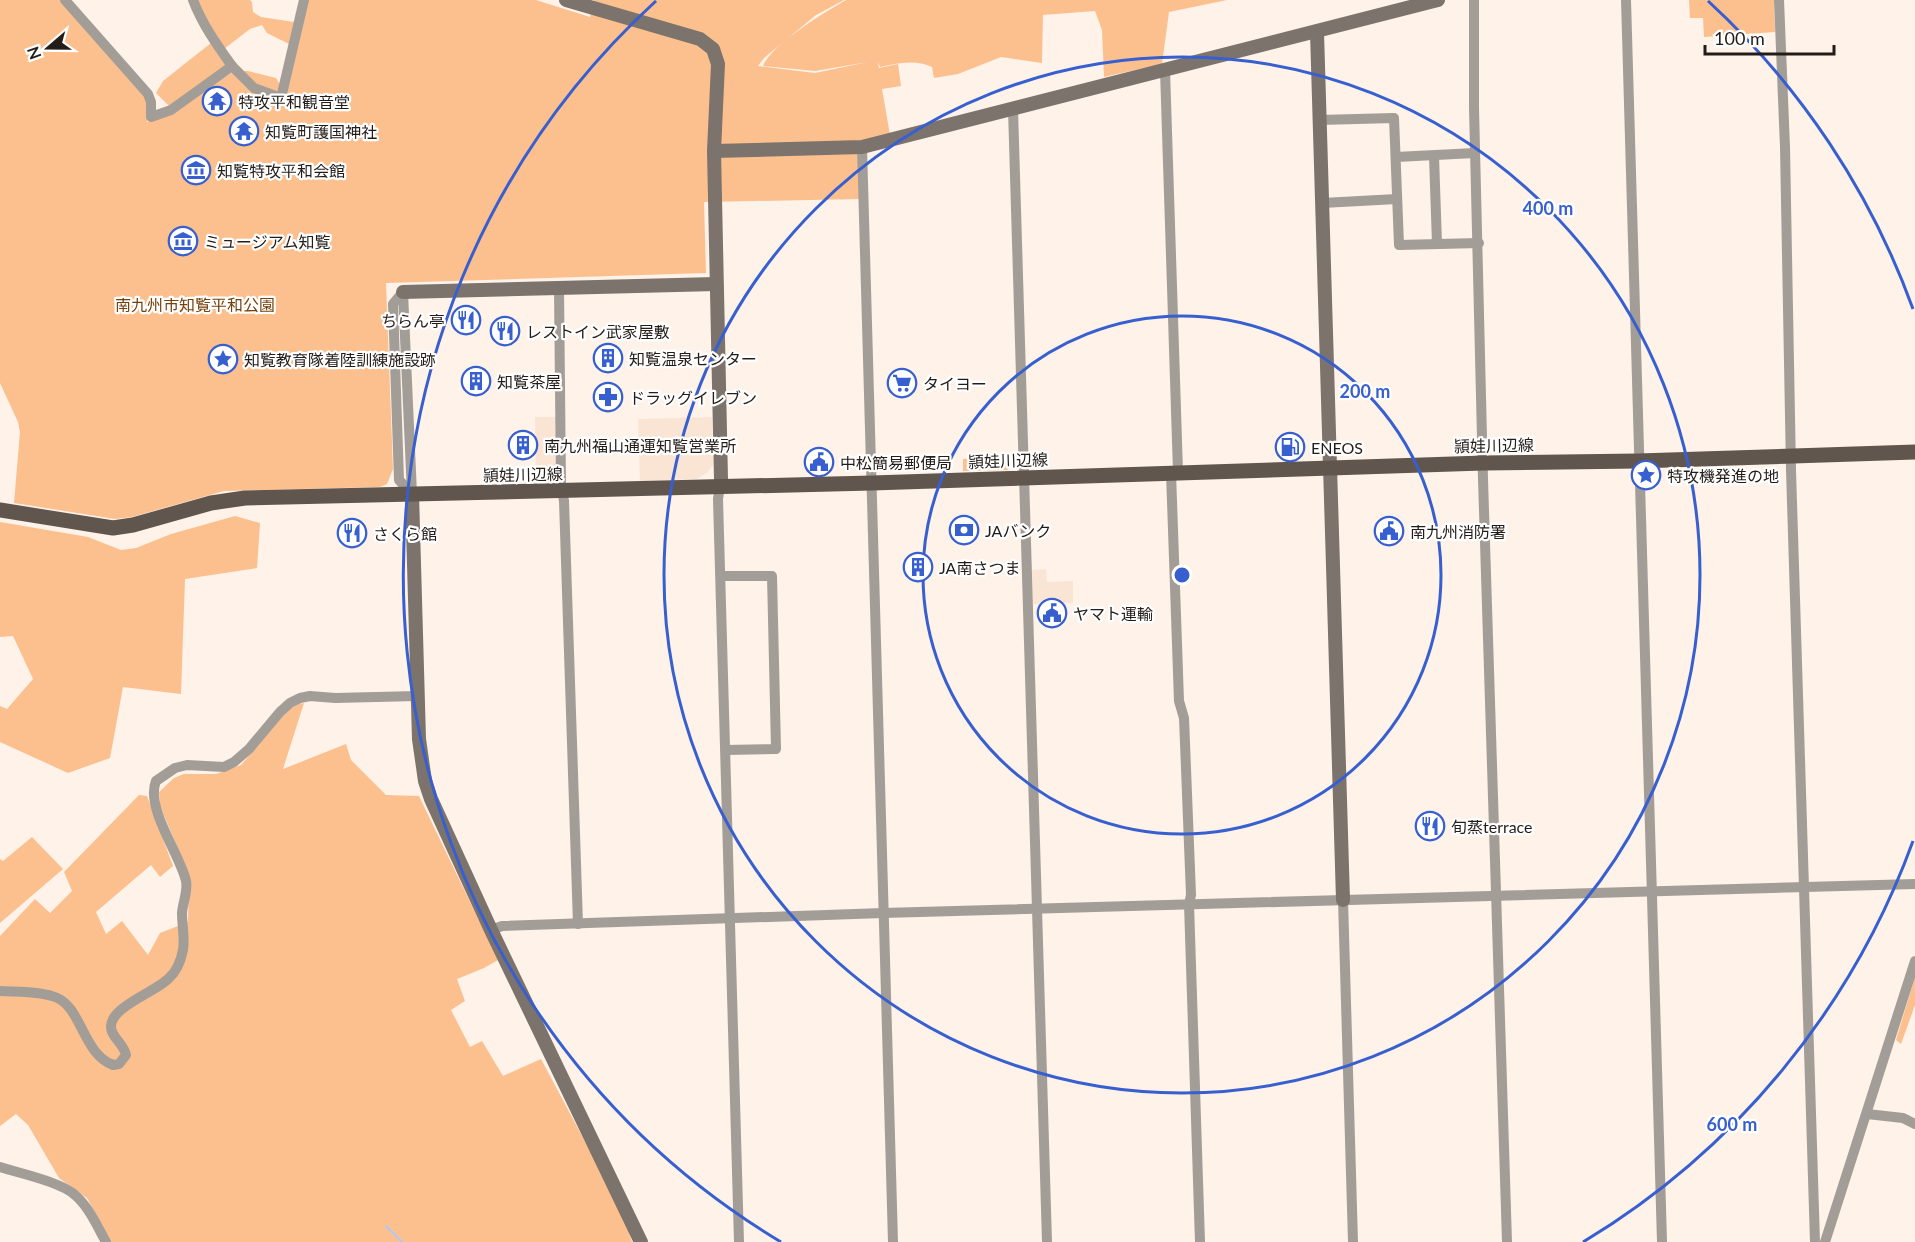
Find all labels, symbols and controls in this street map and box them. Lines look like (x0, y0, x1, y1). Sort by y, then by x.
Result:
north arrow (18, 18, 78, 78)
scale bar (1705, 18, 1834, 56)
text: 100 m (1714, 27, 1765, 49)
text: N (22, 44, 44, 62)
temple icon: 特攻平和観音堂 (201, 85, 233, 117)
place label: 特攻平和観音堂 (238, 92, 350, 111)
temple icon: 知覧町護国神社 (228, 115, 260, 147)
place label: 知覧町護国神社 (265, 122, 377, 141)
museum icon: 知覧特攻平和会館 (180, 154, 212, 186)
place label: 知覧特攻平和会館 (217, 161, 345, 180)
text: 400 m (1523, 197, 1573, 219)
museum icon: ミュージアム知覧 (167, 225, 199, 257)
place label: ミュージアム知覧 (204, 232, 331, 251)
park label: 南九州市知覧平和公園 (115, 295, 275, 314)
restaurant icon: ちらん亭 (450, 304, 482, 336)
place label: ちらん亭 (381, 311, 445, 330)
restaurant icon: レストイン武家屋敷 (489, 315, 521, 347)
place label: レストイン武家屋敷 (526, 322, 670, 341)
building icon: 知覧温泉センター (592, 342, 624, 374)
place icon: 知覧教育隊着陸訓練施設跡 (207, 343, 239, 375)
place label: 知覧温泉センター (629, 349, 757, 368)
place label: 知覧教育隊着陸訓練施設跡 (244, 350, 436, 369)
building icon: 知覧茶屋 (460, 365, 492, 397)
supermarket icon: タイヨー (886, 367, 918, 399)
place label: 知覧茶屋 (497, 372, 561, 391)
place label: タイヨー (923, 374, 987, 393)
text: 200 m (1340, 380, 1390, 402)
pharmacy icon: ドラッグイレブン (592, 381, 624, 413)
place label: ドラッグイレブン (629, 388, 757, 407)
building icon: 南九州福山通運知覧営業所 (507, 429, 539, 461)
fuel station icon: ENEOS (1274, 431, 1306, 463)
street label: 頴娃川辺線 (1454, 435, 1534, 455)
place label: 南九州福山通運知覧営業所 (544, 436, 736, 455)
place label: ENEOS (1311, 438, 1363, 457)
public building icon: 中松簡易郵便局 (803, 446, 835, 478)
street label: 頴娃川辺線 (968, 449, 1048, 471)
place label: 中松簡易郵便局 (840, 453, 952, 472)
place icon: 特攻機発進の地 (1630, 459, 1662, 491)
street label: 頴娃川辺線 (483, 464, 563, 484)
place label: 特攻機発進の地 (1667, 466, 1779, 485)
bank icon: JAバンク (948, 514, 980, 546)
public building icon: 南九州消防署 (1373, 515, 1405, 547)
restaurant icon: さくら館 (336, 517, 368, 549)
place label: JAバンク (985, 521, 1051, 540)
place label: 南九州消防署 (1410, 522, 1506, 541)
place label: さくら館 (373, 524, 437, 543)
building icon: JA南さつま (902, 551, 934, 583)
place label: JA南さつま (939, 558, 1020, 577)
centre of rings (1172, 565, 1192, 585)
public building icon: ヤマト運輸 (1036, 597, 1068, 629)
place label: ヤマト運輸 (1073, 604, 1153, 623)
restaurant icon: 旬蒸terrace (1414, 810, 1446, 842)
place label: 旬蒸terrace (1451, 817, 1533, 836)
text: 600 m (1707, 1113, 1757, 1135)

